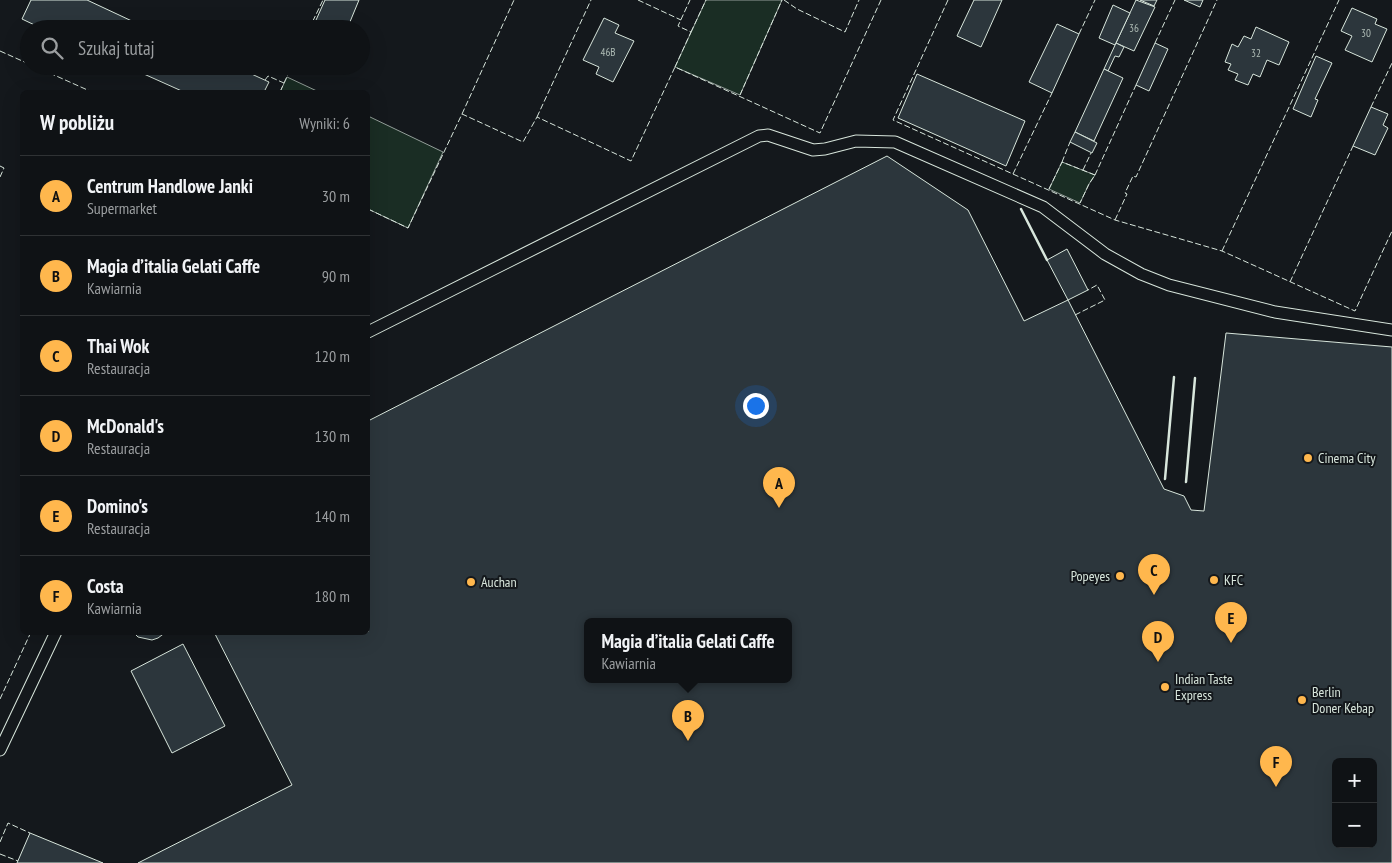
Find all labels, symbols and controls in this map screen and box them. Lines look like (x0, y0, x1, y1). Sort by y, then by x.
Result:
search box (20, 20, 370, 75)
house number: 36 (1129, 21, 1139, 35)
house number: 30 (1361, 26, 1371, 40)
icon: search (38, 34, 66, 62)
text: Szukaj tutaj (78, 36, 155, 60)
house number: 46B (600, 45, 616, 59)
house number: 32 (1251, 46, 1261, 60)
text: W pobliżu (40, 109, 114, 136)
text: Wyniki: 6 (299, 113, 350, 133)
text: Centrum Handlowe Janki (87, 174, 253, 198)
text: A (52, 186, 60, 206)
text: 30 m (322, 186, 350, 206)
text: Supermarket (87, 198, 157, 218)
text: Magia d’italia Gelati Caffe (87, 254, 260, 278)
text: B (52, 266, 60, 286)
text: 90 m (322, 266, 350, 286)
text: Kawiarnia (87, 278, 142, 298)
text: Thai Wok (87, 334, 149, 358)
text: C (52, 346, 60, 366)
text: 120 m (315, 346, 350, 366)
text: Restauracja (87, 358, 150, 378)
your location (743, 393, 769, 419)
text: McDonald's (87, 414, 164, 438)
text: D (52, 426, 60, 446)
text: 130 m (315, 426, 350, 446)
text: Restauracja (87, 438, 150, 458)
place label: Cinema City (1318, 449, 1376, 467)
marker: Cinema City (1302, 452, 1314, 464)
pin: A (763, 467, 795, 508)
text: Domino's (87, 494, 148, 518)
text: E (53, 506, 59, 526)
text: 140 m (315, 506, 350, 526)
text: Restauracja (87, 518, 150, 538)
pin: C (1138, 554, 1170, 595)
place label: Popeyes (1071, 567, 1110, 585)
marker: Popeyes (1114, 570, 1126, 582)
place label: KFC (1224, 571, 1244, 589)
place label: Auchan (481, 573, 517, 591)
text: Costa (87, 574, 124, 598)
marker: KFC (1208, 574, 1220, 586)
marker: Auchan (465, 576, 477, 588)
text: F (53, 586, 59, 606)
text: 180 m (315, 586, 350, 606)
text: Kawiarnia (87, 598, 142, 618)
pin: E (1215, 602, 1247, 643)
popup (584, 618, 792, 683)
pin: D (1142, 621, 1174, 662)
text: Magia d’italia Gelati Caffe (601, 629, 775, 653)
text: Kawiarnia (601, 653, 656, 673)
place label: Indian Taste Express (1175, 670, 1233, 704)
marker: Indian Taste Express (1159, 681, 1171, 693)
place label: Berlin Doner Kebap (1312, 683, 1374, 717)
marker: Berlin Doner Kebap (1296, 694, 1308, 706)
pin: B (672, 700, 704, 741)
pin: F (1260, 746, 1292, 787)
map controls (1332, 758, 1377, 848)
button: + (1332, 758, 1377, 803)
button: − (1332, 803, 1377, 848)

